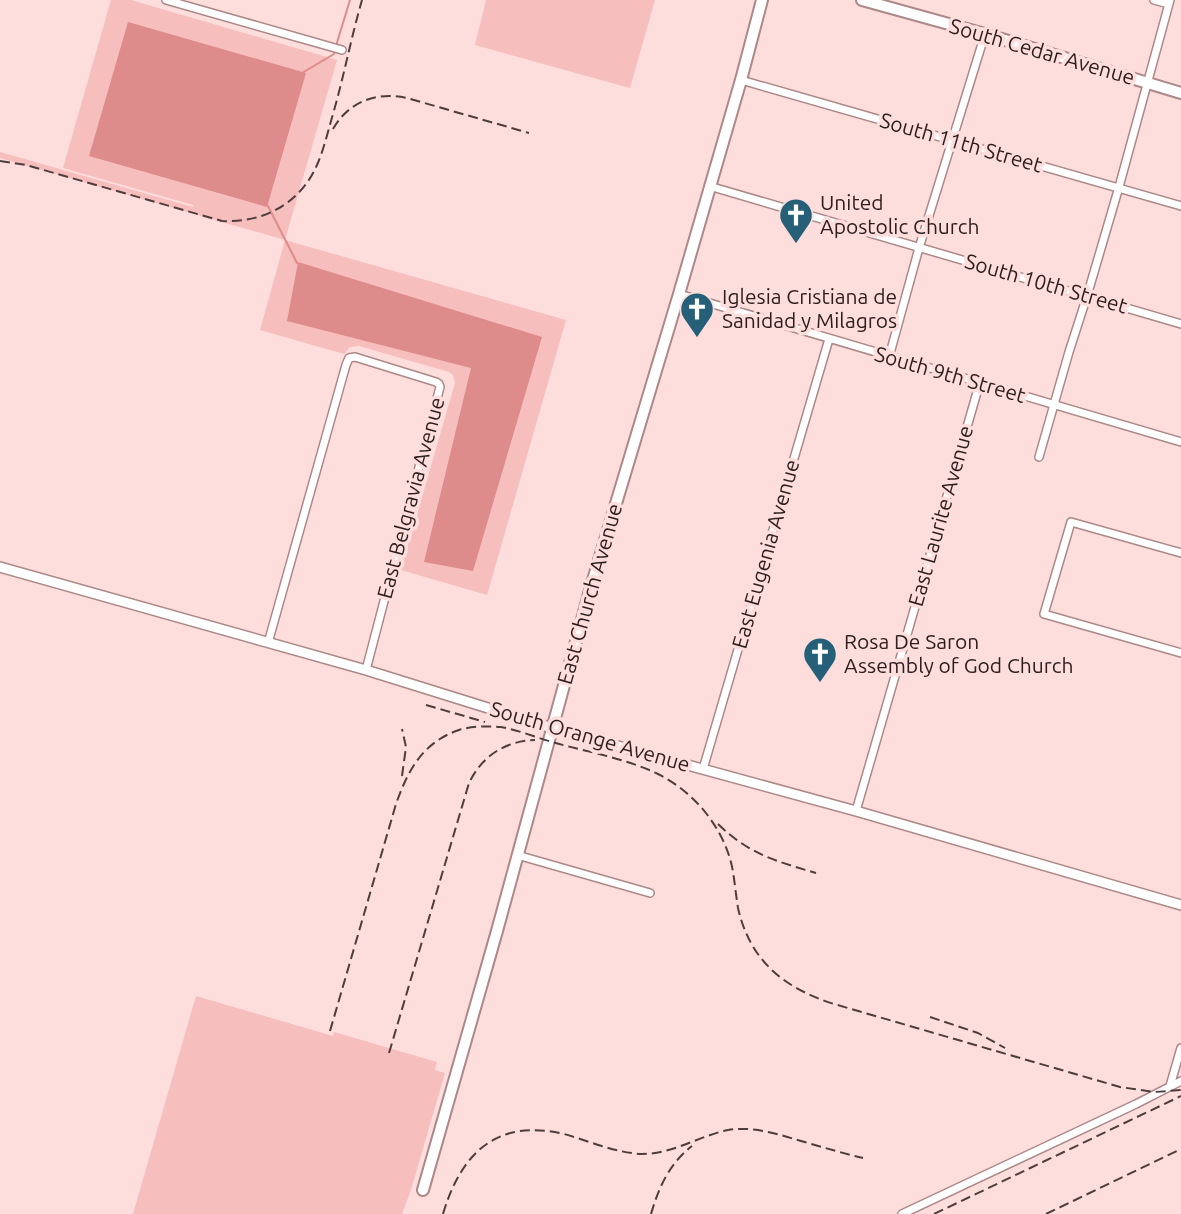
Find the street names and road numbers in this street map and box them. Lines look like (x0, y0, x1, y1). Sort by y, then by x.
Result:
street label: South Cedar Avenue (947, 13, 1138, 89)
street label: South 11th Street (877, 107, 1045, 177)
street label: South 10th Street (962, 248, 1130, 318)
street label: South 9th Street (872, 341, 1029, 407)
street label: East Belgravia Avenue (372, 394, 448, 601)
street label: East Laurite Avenue (903, 423, 977, 609)
street label: East Eugenia Avenue (727, 456, 804, 651)
street label: East Church Avenue (552, 501, 626, 687)
street label: South Orange Avenue (488, 696, 693, 776)

